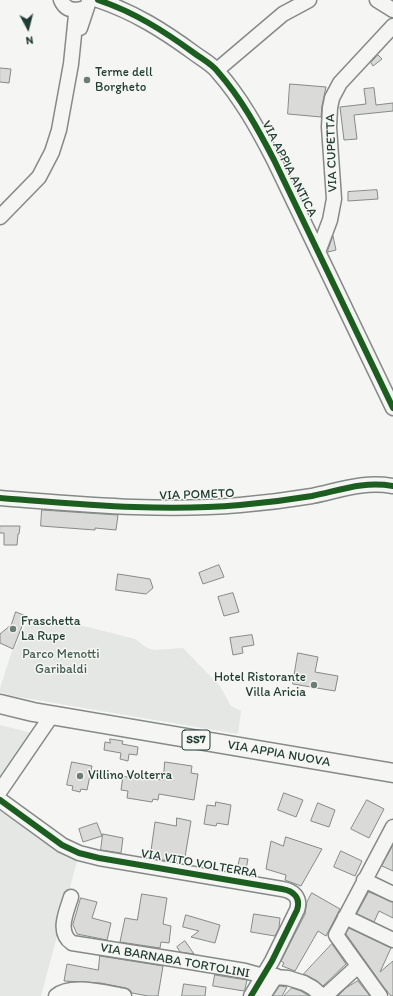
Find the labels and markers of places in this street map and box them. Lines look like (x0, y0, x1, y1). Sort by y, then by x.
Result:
place label: Terme dell Borgheto (95, 65, 153, 96)
marker: Terme dell Borgheto (82, 75, 92, 85)
place label: Fraschetta La Rupe (21, 614, 81, 645)
marker: Fraschetta La Rupe (8, 624, 18, 634)
place label: Hotel Ristorante Villa Aricia (214, 670, 306, 701)
marker: Hotel Ristorante Villa Aricia (309, 680, 319, 690)
place label: Villino Volterra (88, 768, 172, 784)
marker: Villino Volterra (75, 771, 85, 781)

